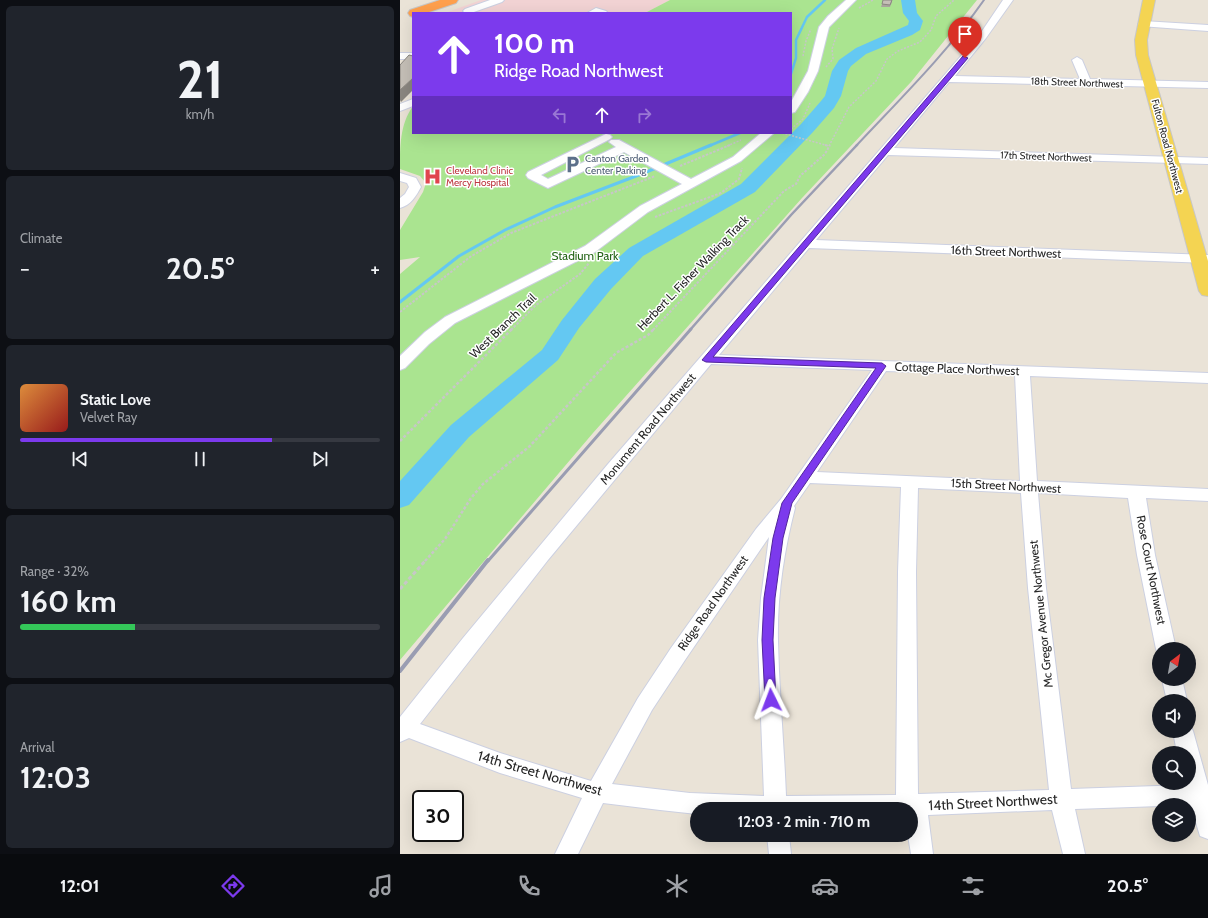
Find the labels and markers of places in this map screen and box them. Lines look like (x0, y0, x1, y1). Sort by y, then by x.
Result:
pin (948, 17, 982, 58)
place label: Canton Garden Center Parking (585, 152, 649, 177)
parking icon: Canton Garden Center Parking (562, 154, 582, 174)
place label: Cleveland Clinic Mercy Hospital (446, 164, 513, 189)
hospital icon: Cleveland Clinic Mercy Hospital (423, 166, 443, 186)

